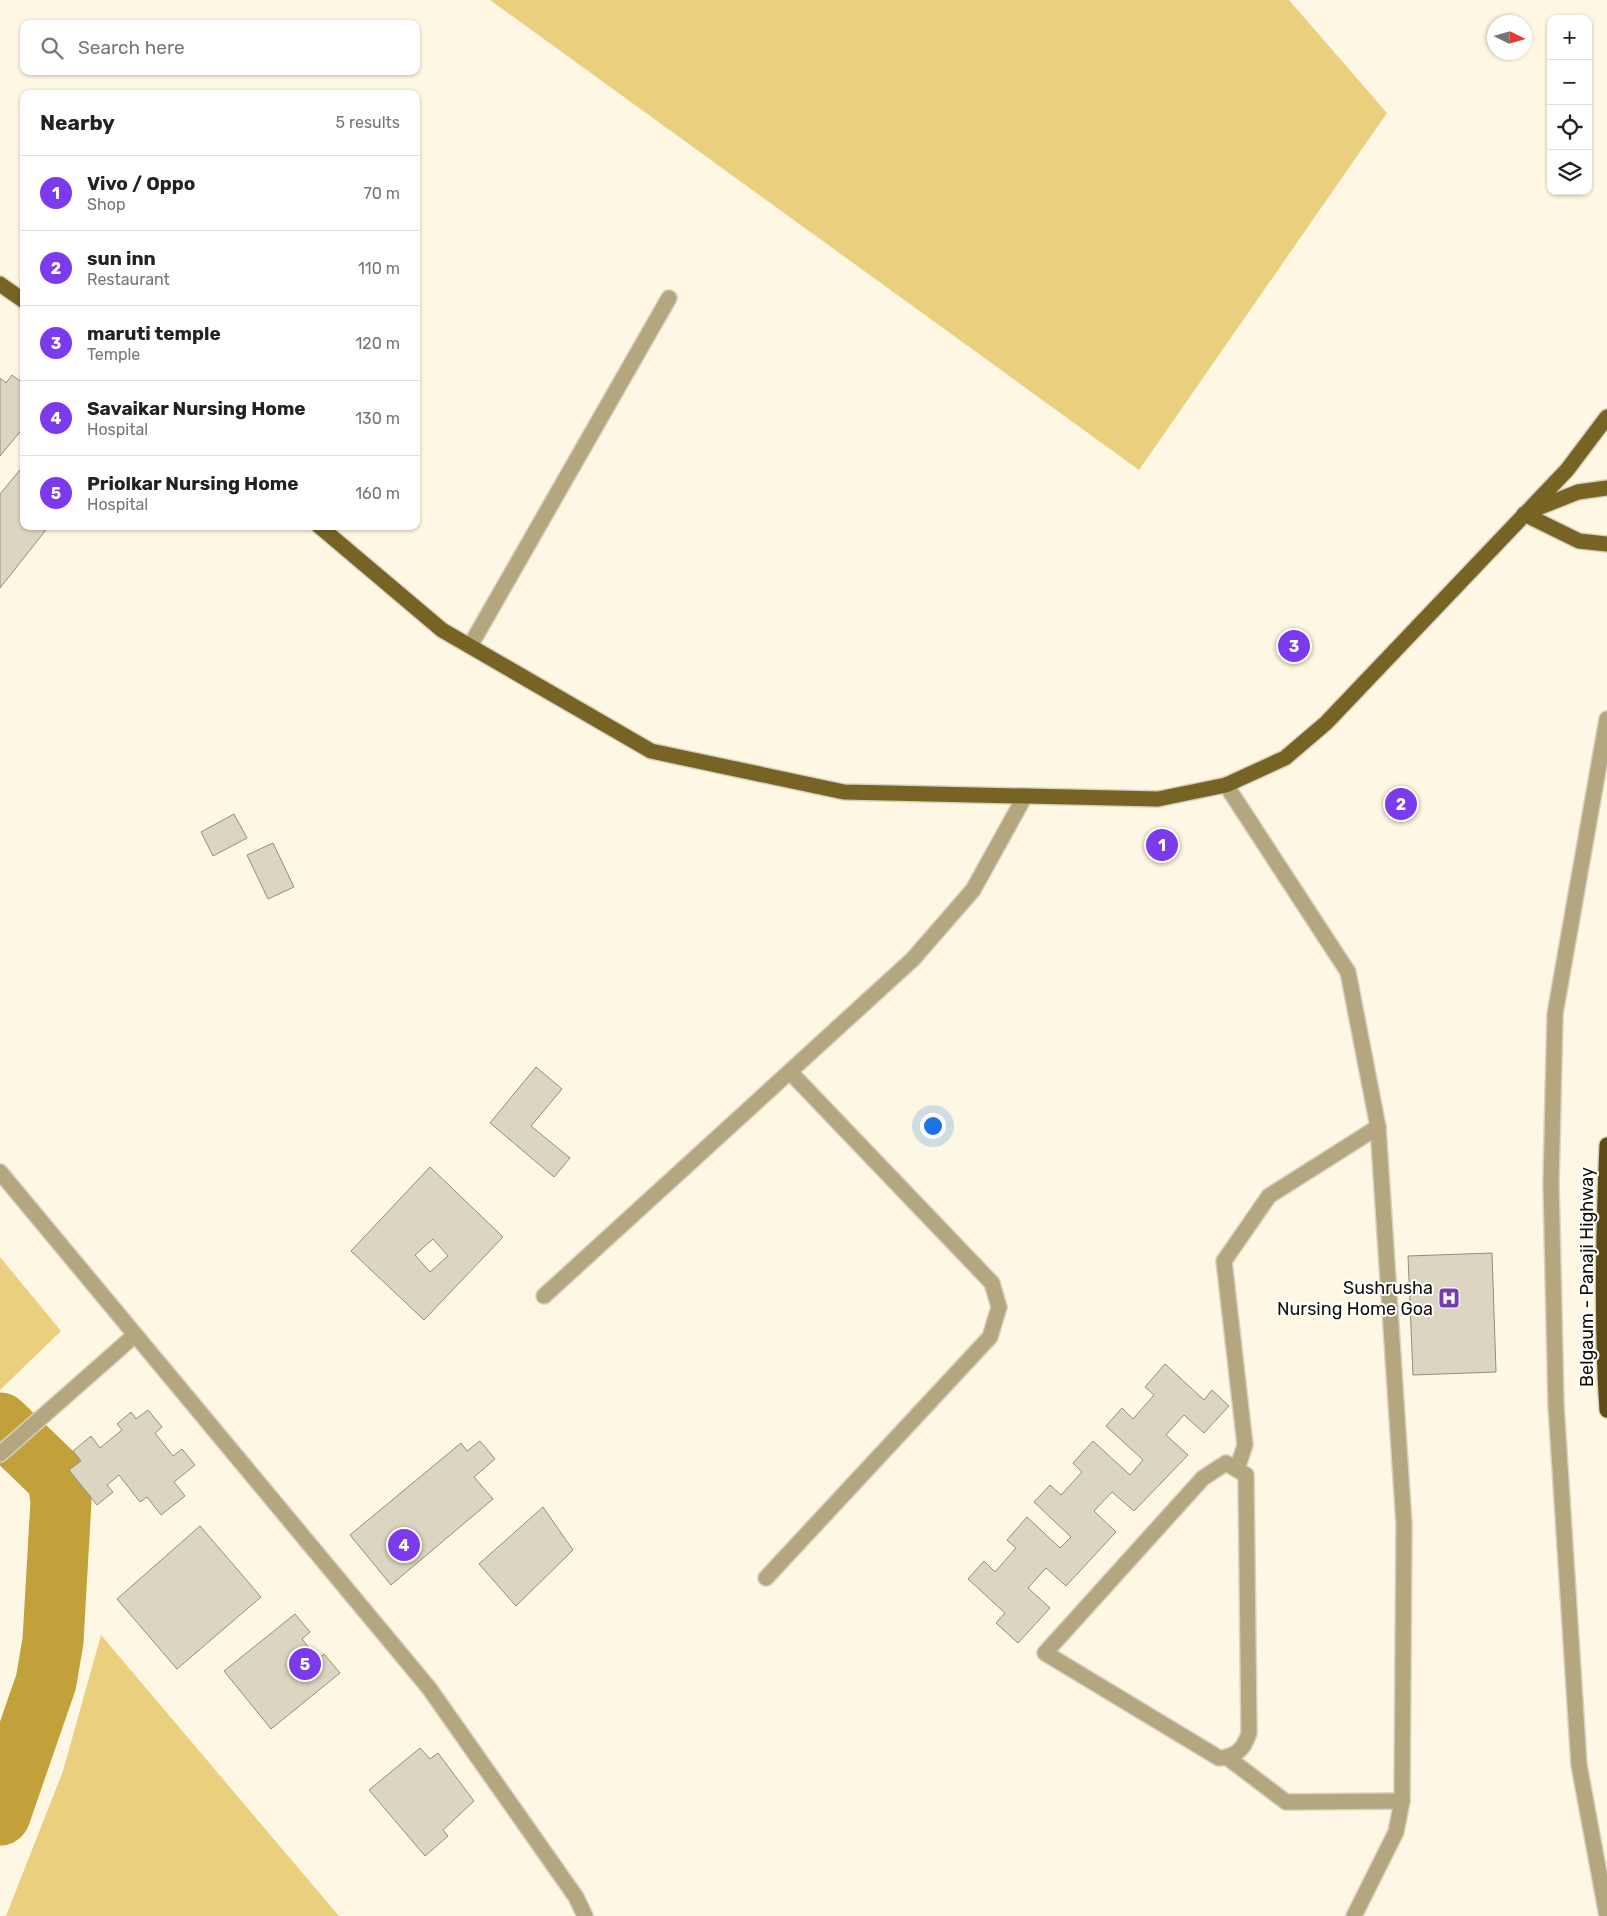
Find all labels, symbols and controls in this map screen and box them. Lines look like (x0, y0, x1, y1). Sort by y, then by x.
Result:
north arrow (1487, 15, 1532, 60)
map controls (1547, 15, 1592, 195)
button: + (1547, 15, 1592, 60)
search box (20, 20, 420, 75)
icon: search (38, 34, 66, 62)
text: Search here (78, 36, 185, 59)
button: − (1547, 60, 1592, 105)
button: locate (1547, 105, 1592, 150)
text: Nearby (40, 110, 115, 135)
text: 5 results (336, 113, 400, 132)
button: layers (1547, 150, 1592, 195)
text: Vivo / Oppo (87, 172, 195, 195)
text: 1 (52, 184, 60, 203)
text: 70 m (363, 184, 400, 203)
text: Shop (87, 195, 125, 214)
text: sun inn (87, 247, 156, 270)
text: 2 (51, 259, 61, 278)
text: 110 m (358, 259, 400, 278)
text: Restaurant (87, 270, 170, 289)
text: maruti temple (87, 322, 221, 345)
text: 3 (51, 334, 61, 353)
text: 120 m (355, 334, 400, 353)
text: Temple (87, 345, 140, 364)
text: Savaikar Nursing Home (87, 397, 306, 420)
text: 4 (51, 409, 61, 428)
text: 130 m (355, 409, 400, 428)
text: Hospital (87, 420, 148, 439)
text: Priolkar Nursing Home (87, 472, 299, 495)
text: 5 (51, 484, 61, 503)
text: 160 m (355, 484, 400, 503)
text: Hospital (87, 495, 148, 514)
pin: 3 (1278, 627, 1310, 665)
pin: 2 (1385, 785, 1417, 823)
pin: 1 (1146, 826, 1178, 864)
your location (920, 1113, 946, 1139)
street label: Belgaum - Panaji Highway (1576, 1167, 1598, 1387)
place label: Sushrusha Nursing Home Goa (1277, 1277, 1433, 1320)
hospital icon: Sushrusha Nursing Home Goa (1437, 1286, 1461, 1310)
pin: 4 (388, 1526, 420, 1564)
pin: 5 (289, 1645, 321, 1683)

